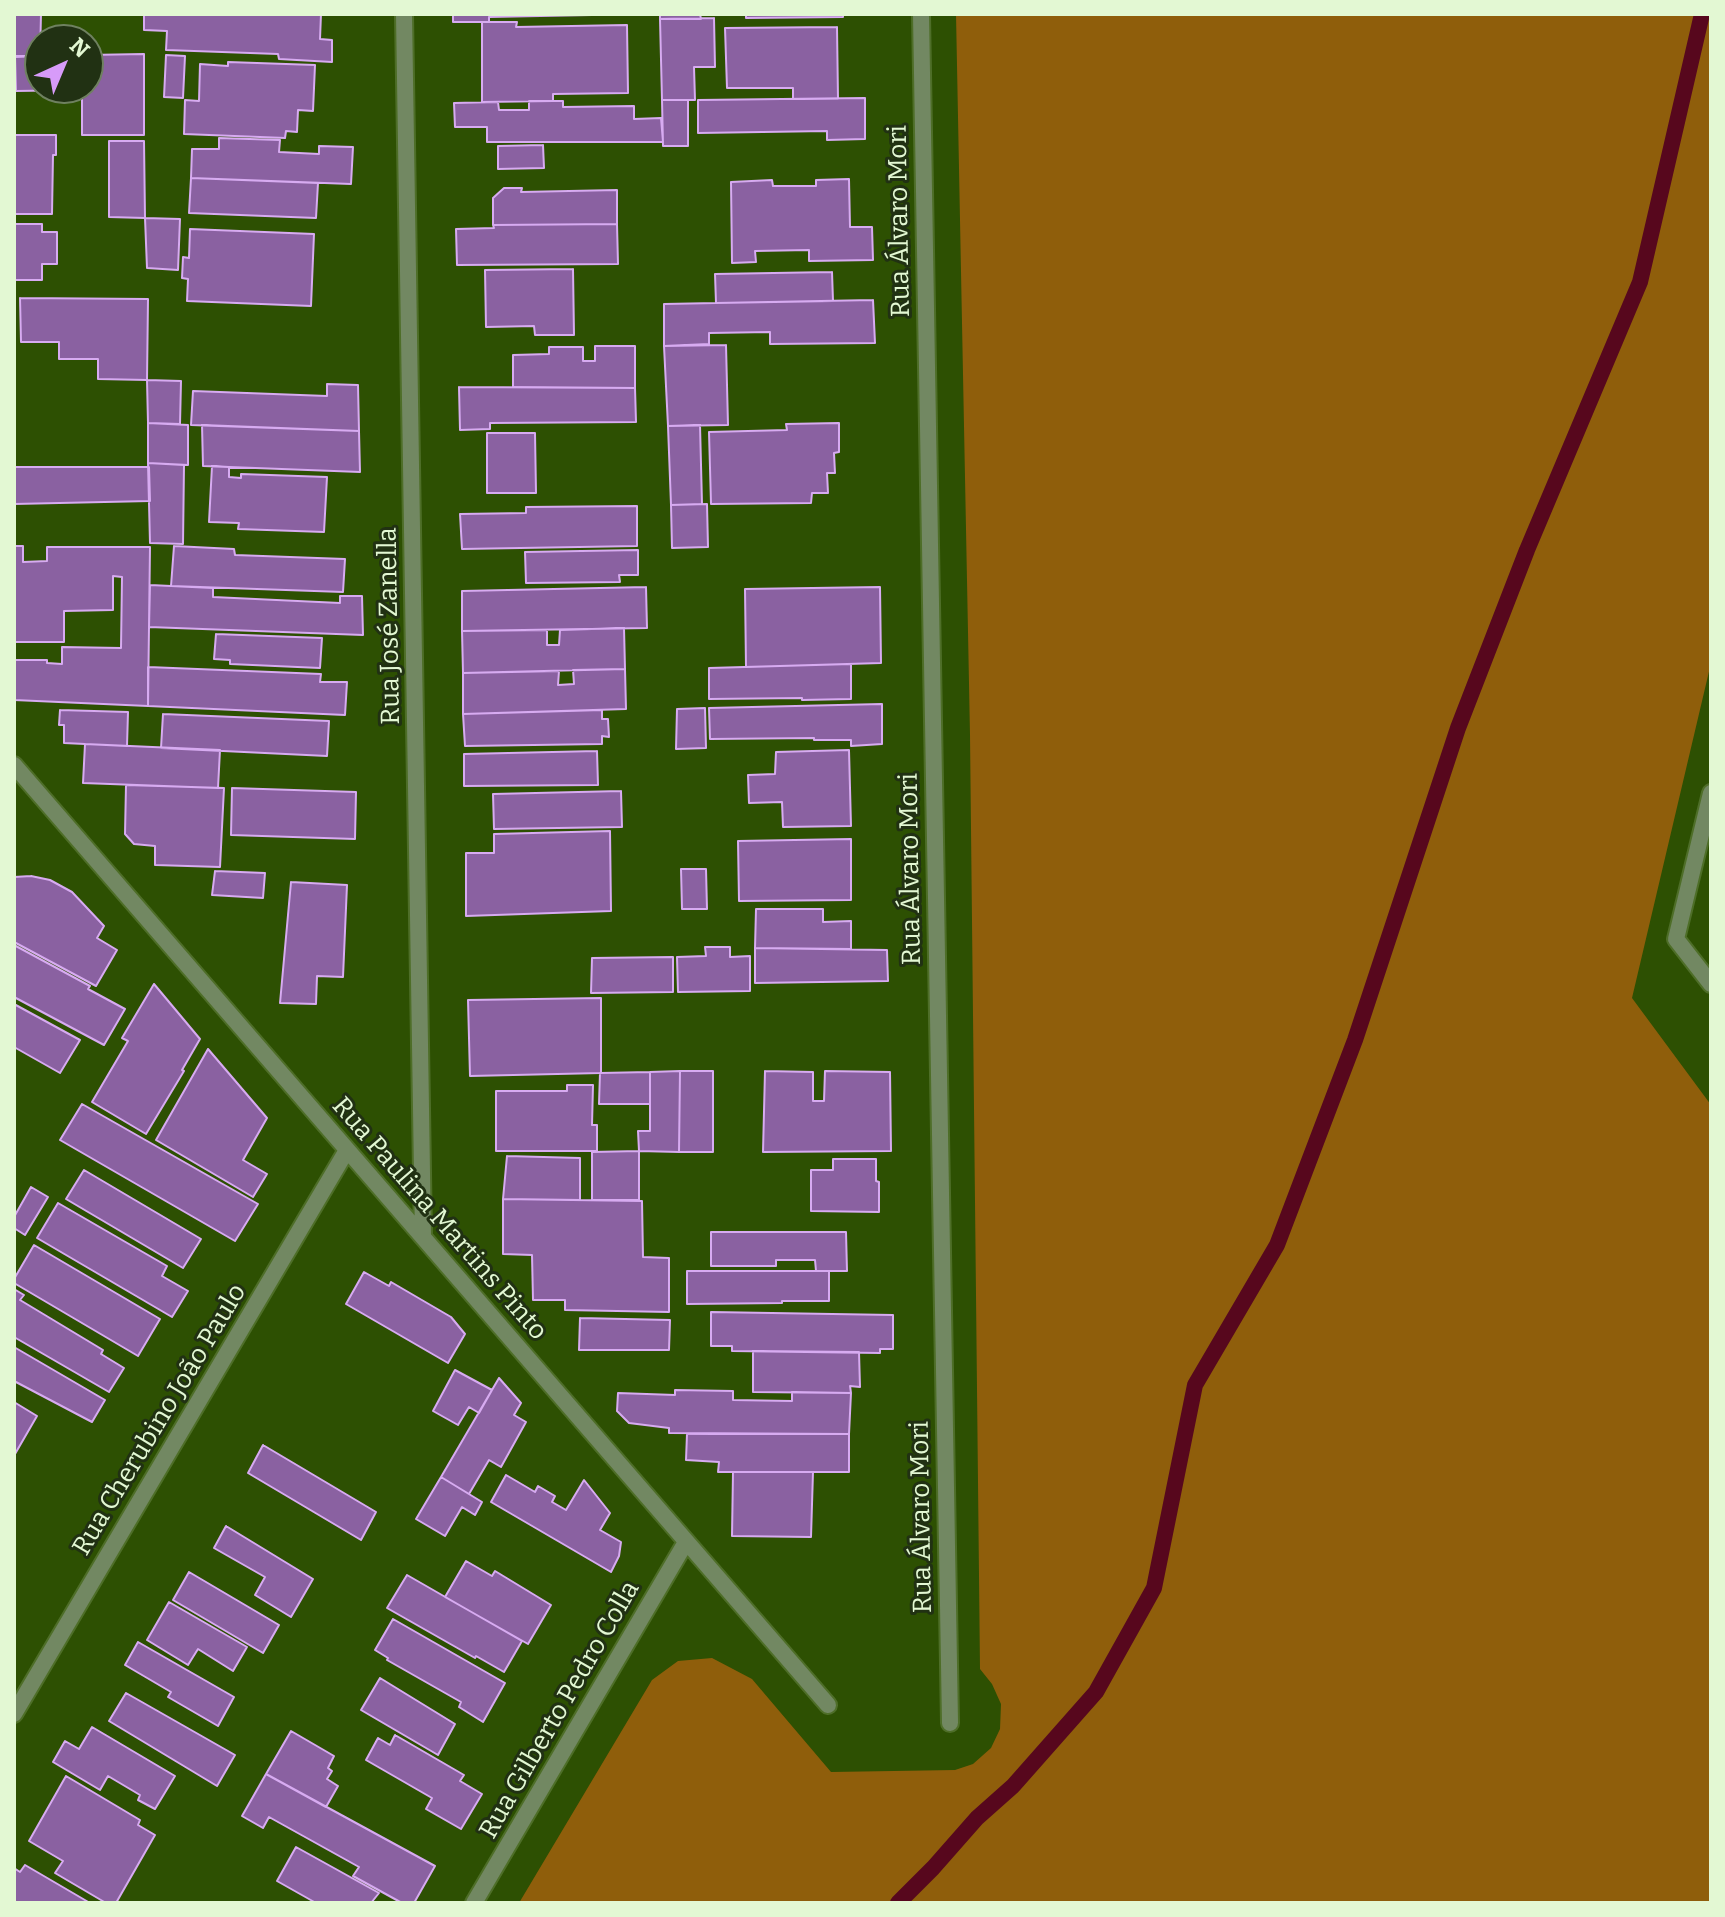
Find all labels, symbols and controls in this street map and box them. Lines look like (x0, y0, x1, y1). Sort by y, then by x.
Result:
north arrow (24, 24, 104, 104)
text: N (64, 32, 95, 63)
street label: Rua Álvaro Mori (883, 125, 917, 317)
street label: Rua José Zanella (373, 527, 407, 725)
street label: Rua Álvaro Mori (894, 773, 928, 965)
street label: Rua Paulina Martins Pinto (325, 1091, 553, 1347)
street label: Rua Cherubino João Paulo (67, 1279, 253, 1561)
street label: Rua Álvaro Mori (905, 1421, 939, 1613)
street label: Rua Gilberto Pedro Colla (473, 1576, 647, 1844)

